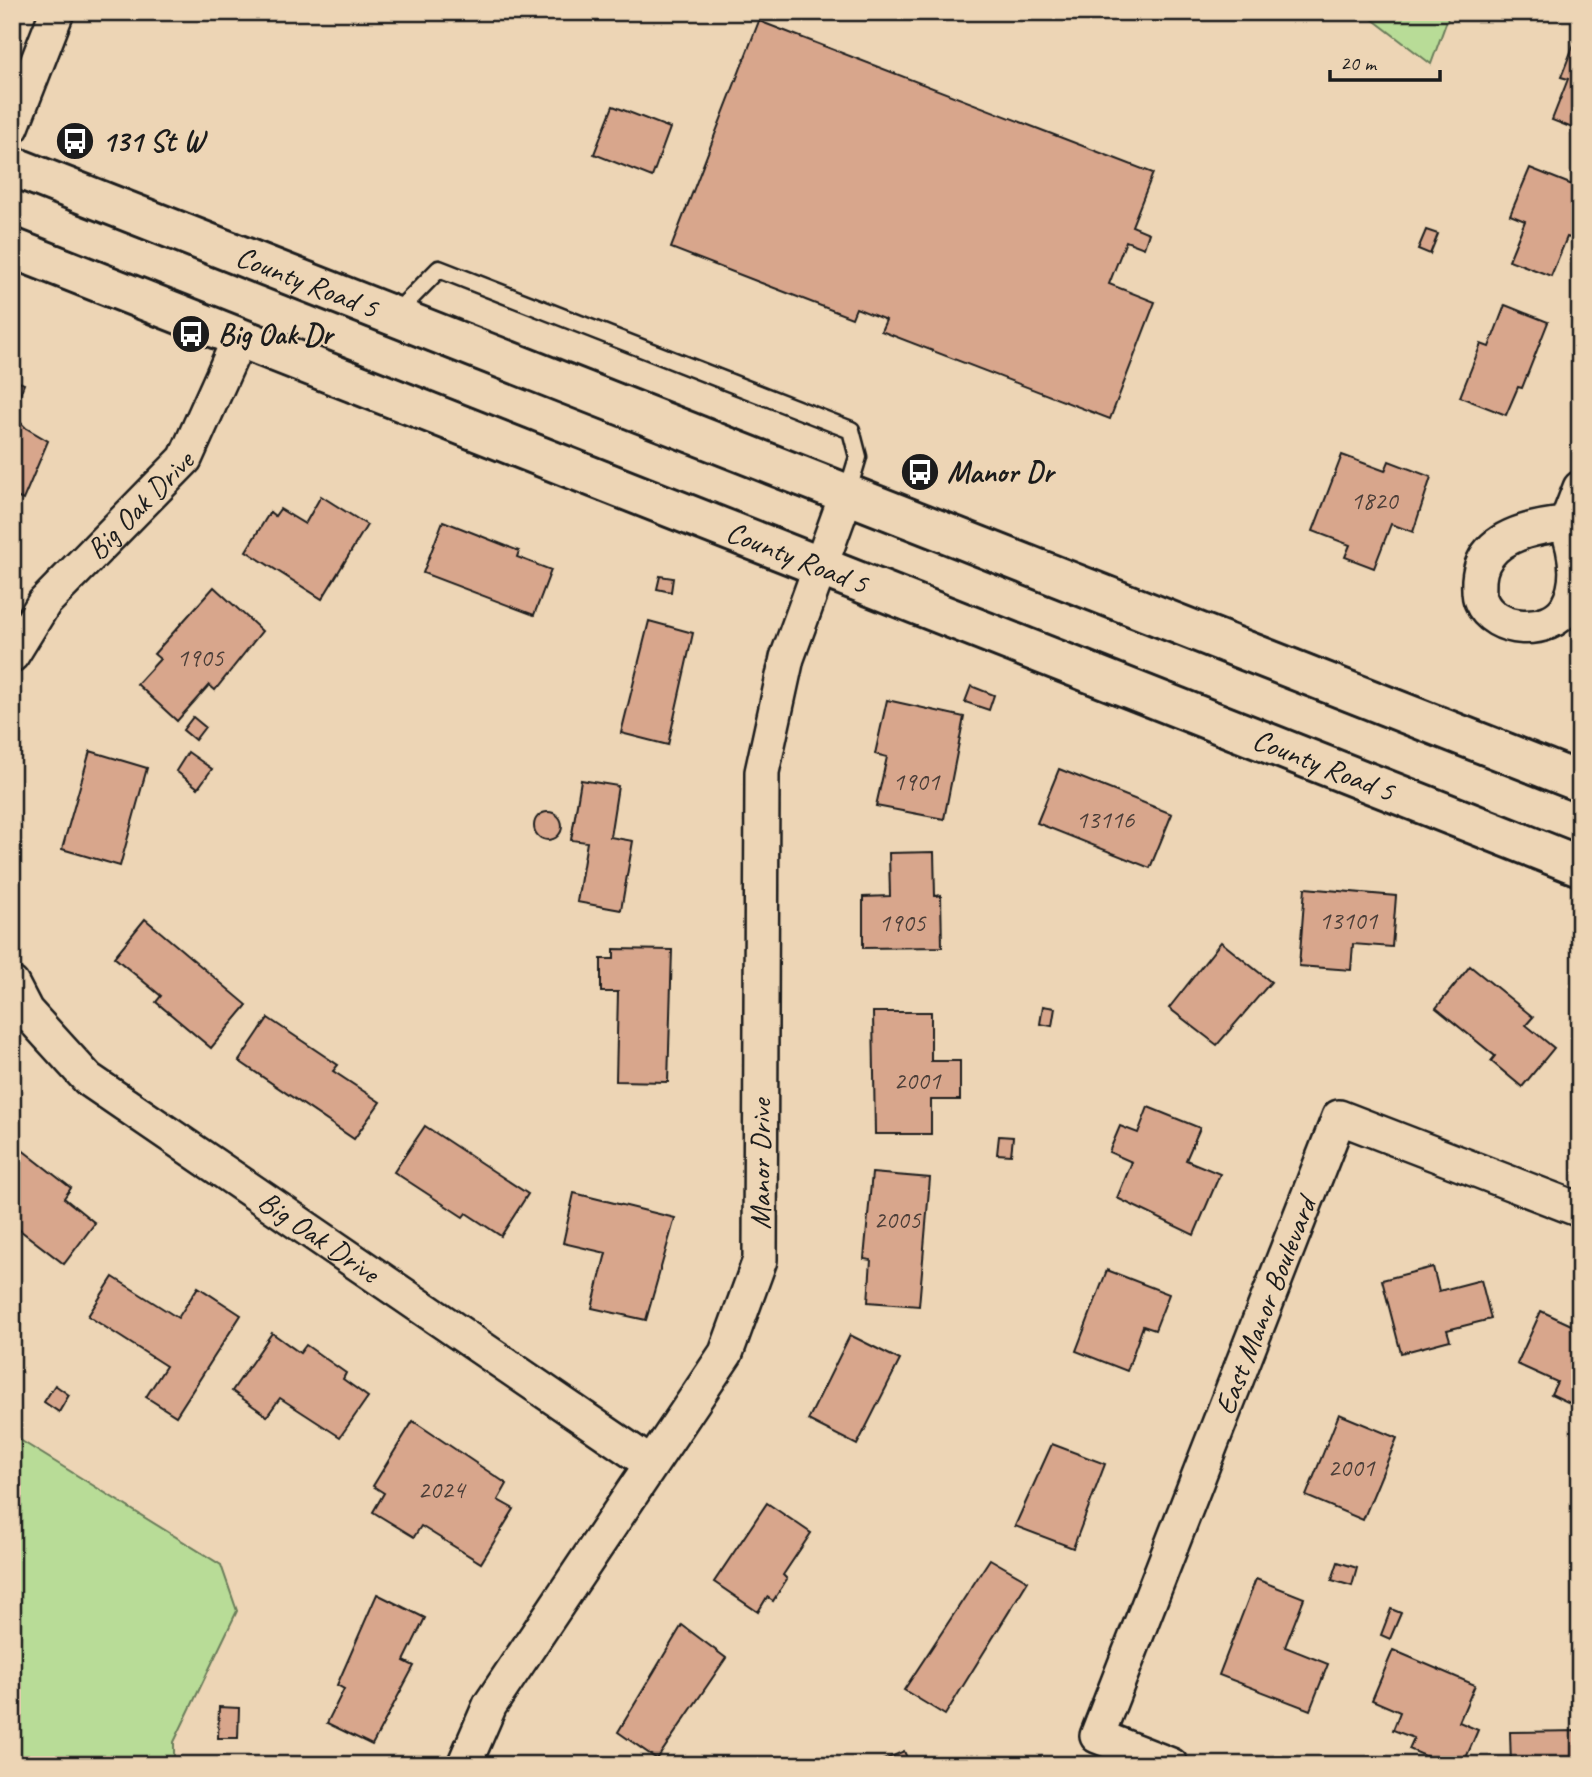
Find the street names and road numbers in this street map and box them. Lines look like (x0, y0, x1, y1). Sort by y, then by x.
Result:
street label: County Road 5 (231, 237, 385, 327)
street label: Big Oak Drive (78, 441, 203, 568)
street label: County Road 5 (721, 513, 875, 603)
street label: County Road 5 (1248, 720, 1401, 811)
street label: Manor Drive (741, 1097, 780, 1229)
street label: Big Oak Drive (251, 1182, 388, 1293)
street label: East Manor Boulevard (1206, 1188, 1326, 1420)

